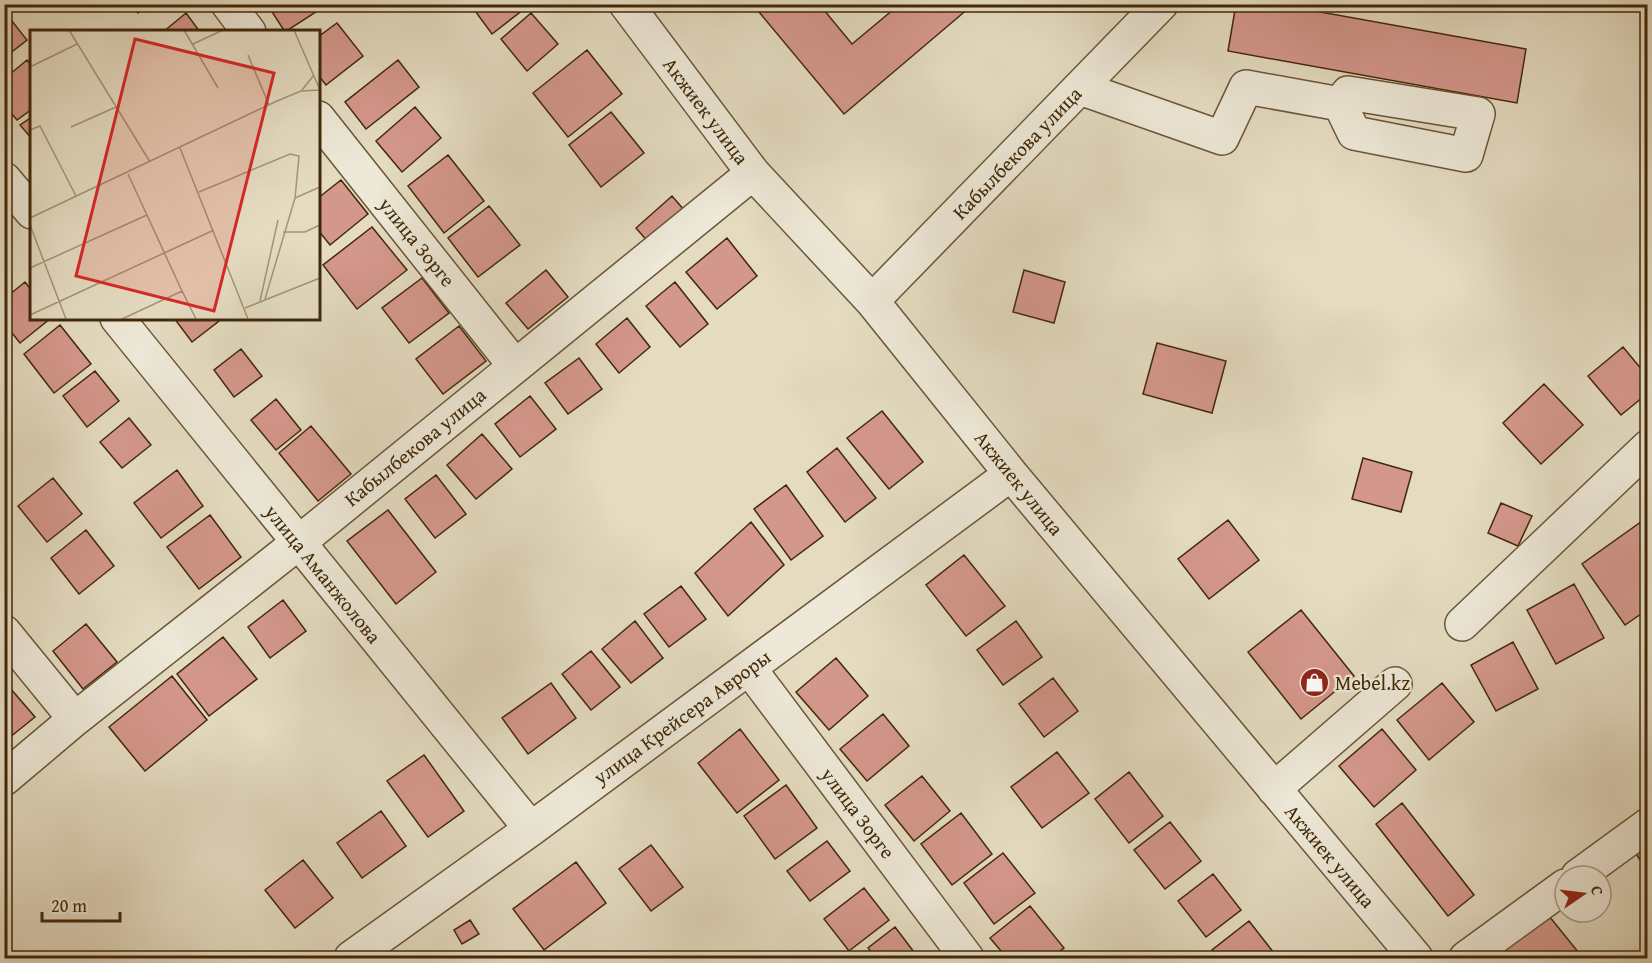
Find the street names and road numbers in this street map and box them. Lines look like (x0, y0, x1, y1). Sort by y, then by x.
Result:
street label: Акжиек улица (656, 51, 757, 171)
street label: Кабылбекова улица (945, 79, 1088, 226)
street label: улица Зорге (372, 190, 463, 293)
street label: Кабылбекова улица (338, 380, 492, 513)
street label: Акжиек улица (968, 424, 1071, 542)
street label: улица Аманжолова (258, 497, 389, 650)
street label: улица Крейсера Авроры (586, 642, 777, 792)
street label: улица Зорге (814, 760, 902, 864)
street label: Акжиек улица (1278, 798, 1383, 914)

